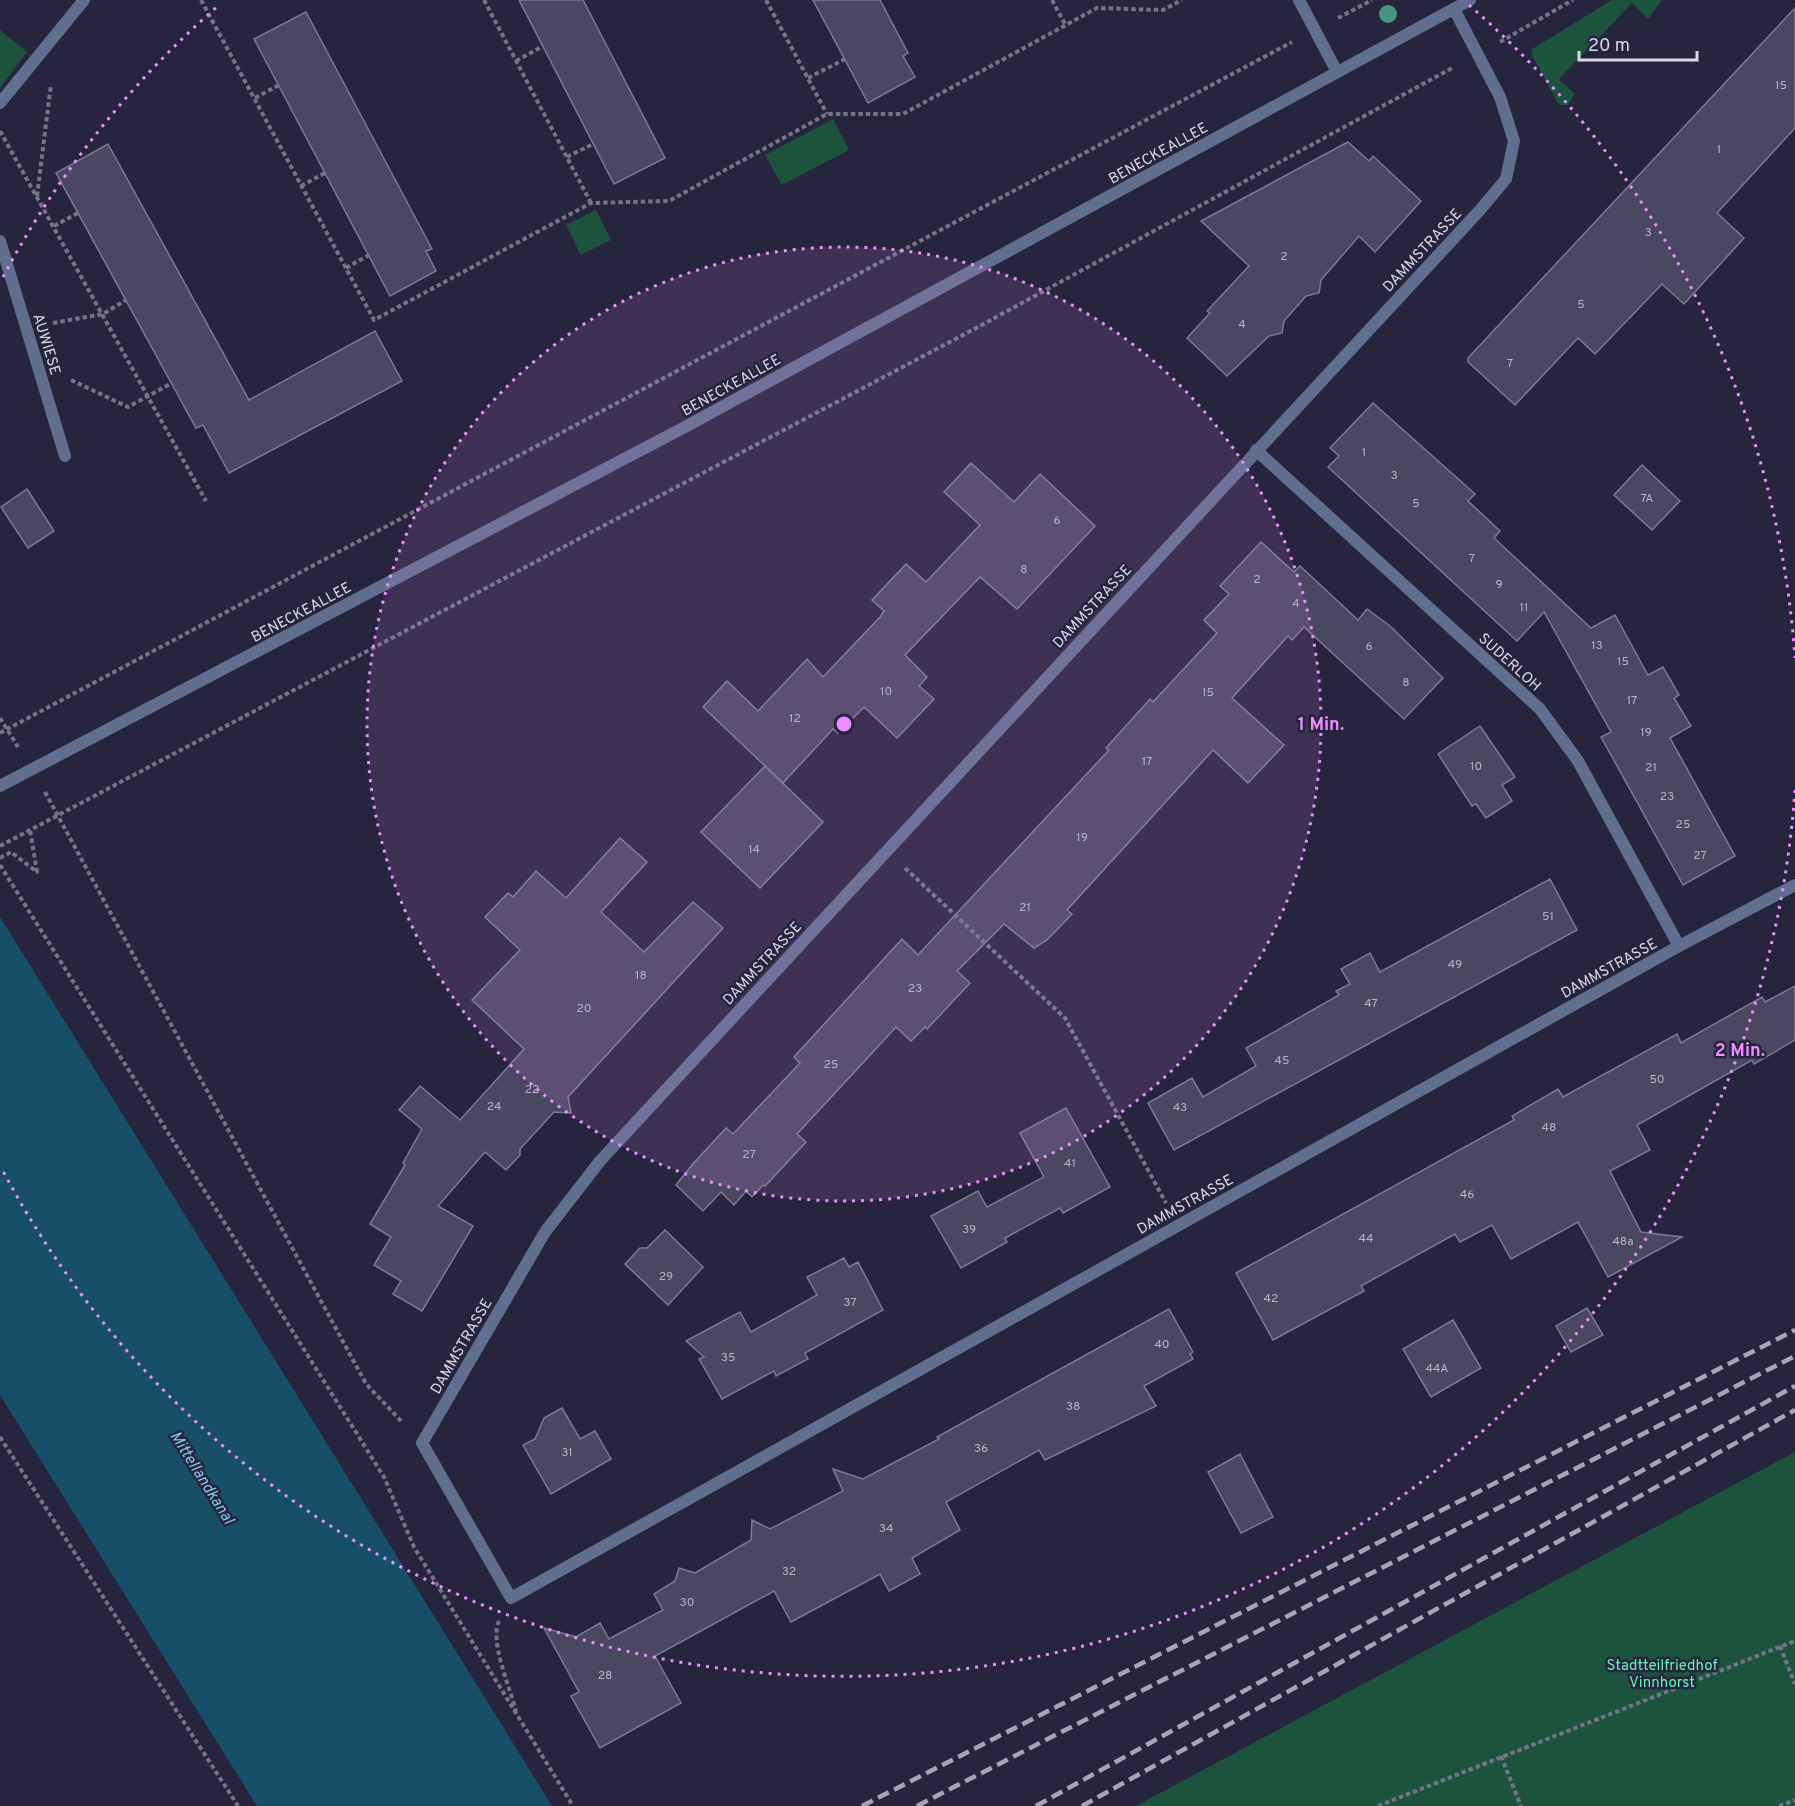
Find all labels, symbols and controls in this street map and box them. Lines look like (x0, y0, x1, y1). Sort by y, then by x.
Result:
scale bar (1579, 24, 1698, 62)
text: 20 m (1588, 35, 1630, 58)
house number: 15 (1775, 78, 1787, 94)
street label: BENECKEALLEE (1106, 119, 1212, 189)
house number: 1 (1717, 142, 1721, 158)
street label: DAMMSTRASSE (1380, 205, 1467, 297)
house number: 3 (1644, 225, 1652, 241)
house number: 2 (1280, 249, 1288, 265)
house number: 5 (1577, 297, 1585, 313)
street label: AUWIESE (27, 311, 64, 378)
house number: 4 (1238, 317, 1246, 333)
street label: BENECKEALLEE (679, 351, 785, 421)
house number: 7 (1507, 356, 1513, 372)
house number: 1 (1362, 445, 1366, 461)
house number: 3 (1390, 468, 1398, 484)
house number: 7A (1640, 491, 1654, 507)
house number: 5 (1412, 496, 1420, 512)
house number: 6 (1053, 513, 1061, 529)
house number: 7 (1469, 551, 1475, 567)
street label: DAMMSTRASSE (1050, 561, 1137, 653)
house number: 8 (1020, 562, 1028, 578)
house number: 2 (1253, 572, 1261, 588)
house number: 9 (1495, 577, 1503, 593)
street label: BENECKEALLEE (248, 579, 355, 648)
house number: 4 (1292, 596, 1300, 612)
house number: 11 (1520, 600, 1528, 616)
street label: SUDERLOH (1474, 630, 1544, 696)
house number: 13 (1591, 638, 1603, 654)
house number: 6 (1365, 639, 1373, 655)
house number: 15 (1617, 654, 1629, 670)
house number: 8 (1402, 675, 1410, 691)
house number: 10 (880, 684, 892, 700)
house number: 15 (1202, 685, 1214, 701)
house number: 17 (1627, 693, 1637, 709)
house number: 12 (789, 711, 801, 727)
centre of rings (834, 714, 854, 734)
text: 1 Min. (1298, 714, 1344, 737)
house number: 19 (1640, 725, 1652, 741)
house number: 17 (1142, 754, 1152, 770)
house number: 10 (1470, 759, 1482, 775)
house number: 21 (1645, 760, 1657, 776)
house number: 23 (1660, 789, 1674, 805)
house number: 25 (1676, 817, 1690, 833)
house number: 19 (1076, 830, 1088, 846)
house number: 14 (748, 842, 760, 858)
house number: 27 (1693, 848, 1707, 864)
house number: 21 (1019, 900, 1031, 916)
house number: 51 (1542, 909, 1554, 925)
street label: DAMMSTRASSE (720, 918, 807, 1010)
street label: DAMMSTRASSE (1558, 935, 1661, 1004)
house number: 49 (1448, 957, 1462, 973)
house number: 18 (635, 968, 647, 984)
house number: 23 (908, 981, 922, 997)
house number: 47 (1364, 996, 1378, 1012)
house number: 20 (576, 1001, 592, 1017)
text: 2 Min. (1715, 1040, 1765, 1063)
house number: 45 (1275, 1053, 1289, 1069)
house number: 25 (824, 1057, 838, 1073)
house number: 50 (1649, 1072, 1665, 1088)
house number: 22 (525, 1082, 539, 1098)
house number: 24 (487, 1099, 501, 1115)
house number: 43 (1173, 1100, 1187, 1116)
house number: 48 (1542, 1120, 1556, 1136)
house number: 27 (742, 1147, 756, 1163)
house number: 41 (1064, 1156, 1076, 1172)
street label: DAMMSTRASSE (1134, 1171, 1237, 1240)
house number: 46 (1460, 1187, 1474, 1203)
house number: 39 (962, 1222, 976, 1238)
house number: 44 (1359, 1231, 1373, 1247)
house number: 48a (1612, 1234, 1634, 1250)
house number: 29 (659, 1269, 673, 1285)
house number: 42 (1264, 1291, 1278, 1307)
house number: 37 (843, 1295, 857, 1311)
street label: DAMMSTRASSE (427, 1296, 497, 1398)
house number: 40 (1154, 1337, 1170, 1353)
house number: 35 (721, 1350, 735, 1366)
house number: 44A (1426, 1361, 1448, 1377)
house number: 38 (1066, 1399, 1080, 1415)
water label: Mittellandkanal (165, 1428, 238, 1529)
house number: 36 (974, 1441, 988, 1457)
house number: 31 (561, 1445, 573, 1461)
house number: 34 (879, 1521, 893, 1537)
house number: 32 (782, 1564, 796, 1580)
house number: 30 (680, 1595, 694, 1611)
park label: Stadtteilfriedhof Vinnhorst (1607, 1657, 1717, 1693)
house number: 28 (598, 1668, 612, 1684)

